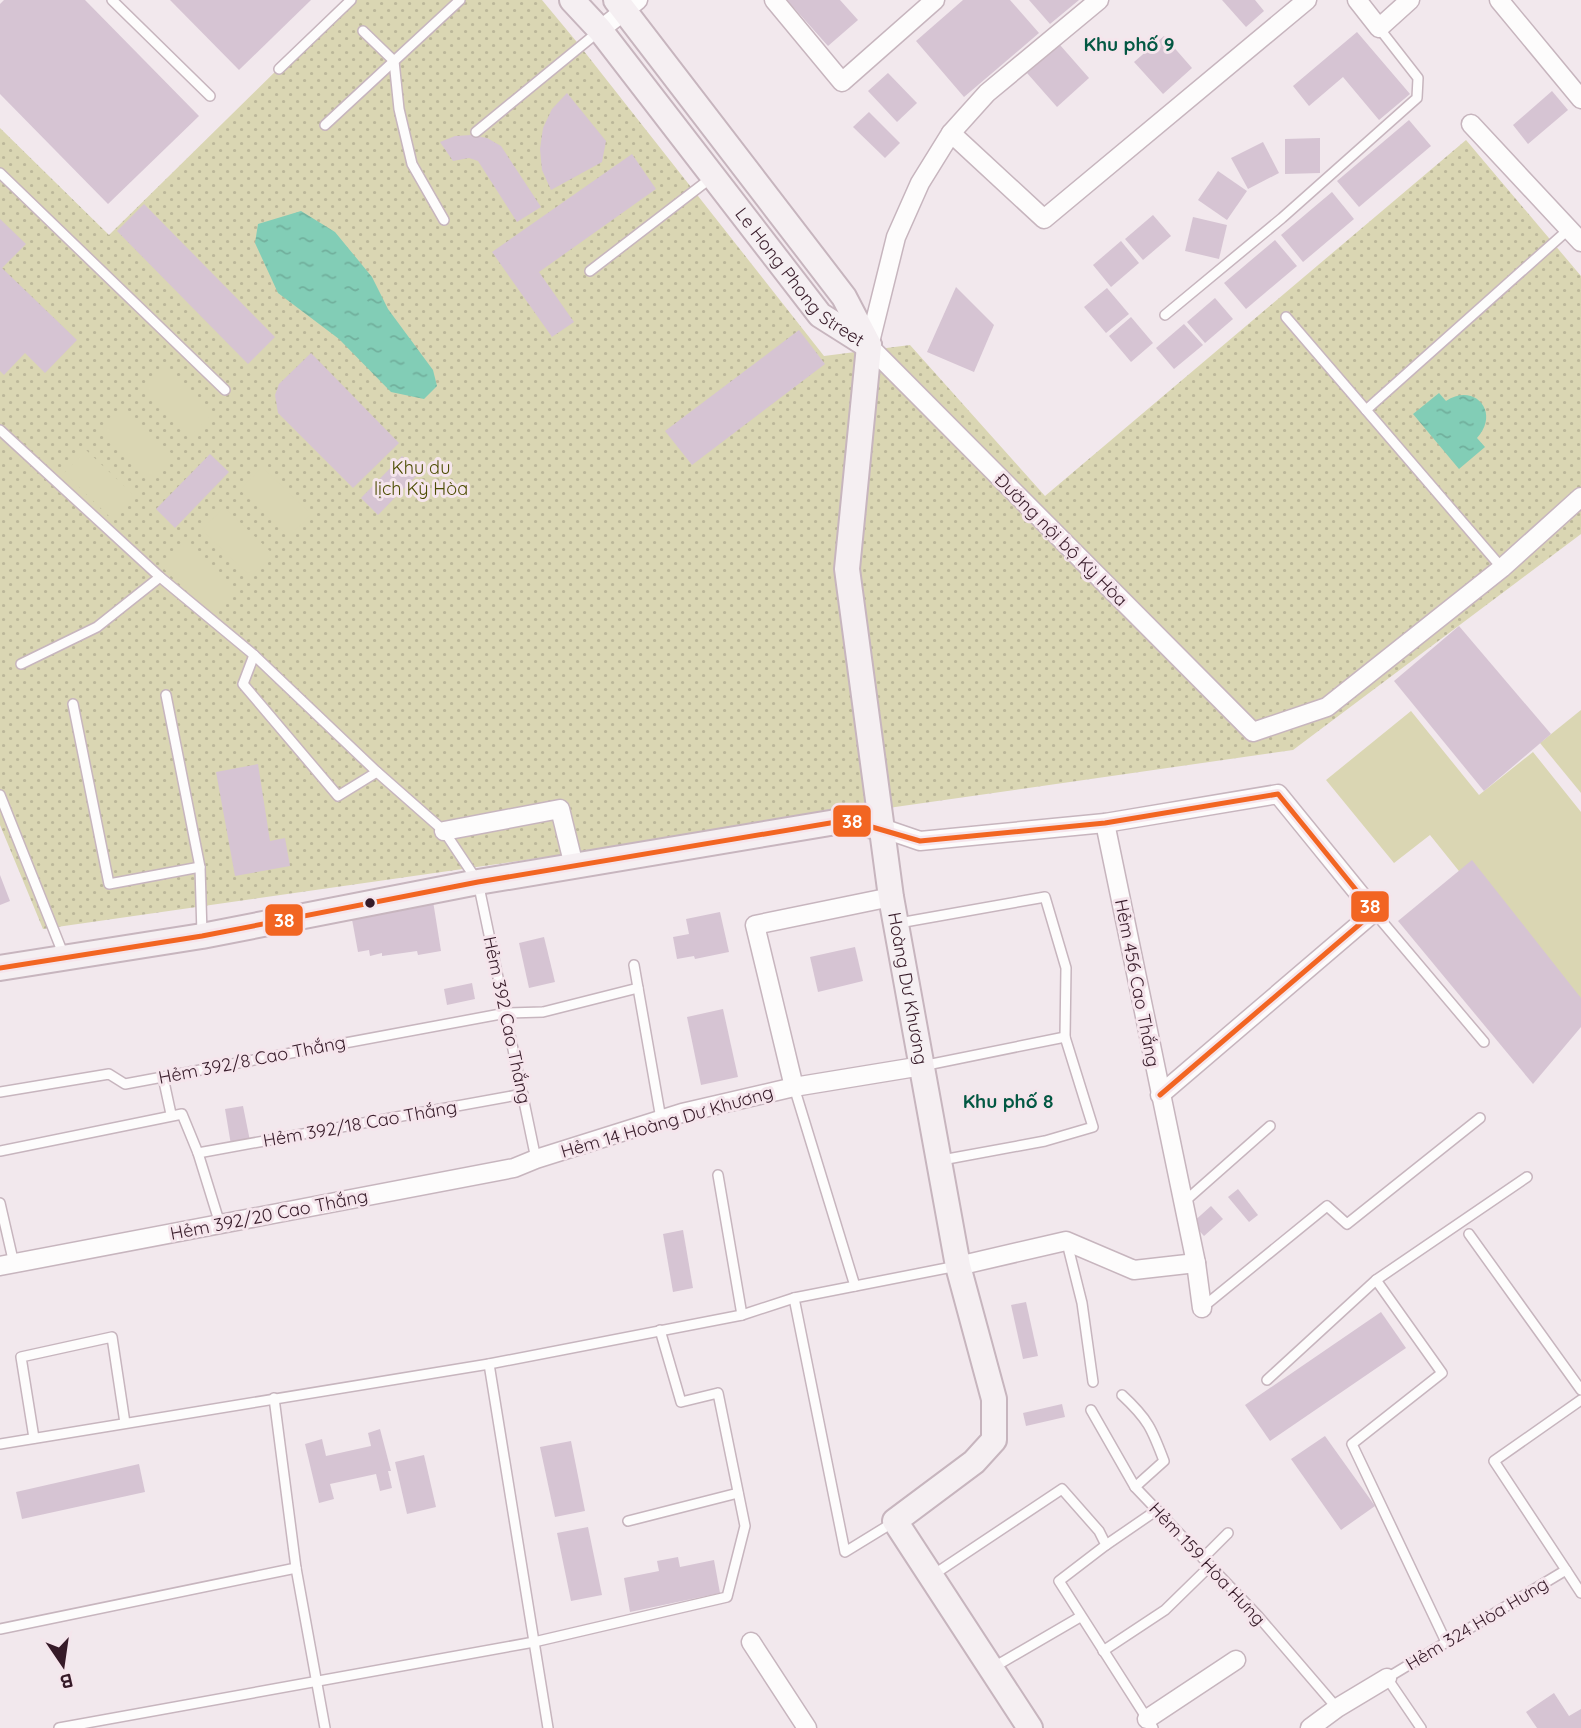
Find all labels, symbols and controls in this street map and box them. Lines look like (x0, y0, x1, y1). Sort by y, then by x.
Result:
district label: Khu phố 9 (1083, 32, 1175, 56)
street label: Le Hong Phong Street (730, 203, 869, 351)
park label: Khu du lịch Kỳ Hòa (374, 456, 468, 500)
street label: Đường nội bộ Kỳ Hòa (990, 468, 1133, 611)
line badge: 38 (832, 804, 872, 838)
text: 38 (842, 809, 862, 833)
line badge: 38 (1350, 890, 1390, 923)
text: 38 (1360, 894, 1380, 918)
unlabelled marker (363, 896, 377, 910)
street label: Hẻm 456 Cao Thắng (1110, 897, 1165, 1069)
line badge: 38 (264, 903, 304, 937)
text: 38 (274, 908, 294, 932)
street label: Hoàng Dư Khương (883, 910, 933, 1067)
street label: Hẻm 392 Cao Thắng (478, 934, 537, 1106)
street label: Hẻm 392/8 Cao Thắng (156, 1030, 347, 1089)
street label: Hẻm 14 Hoàng Dư Khương (558, 1080, 776, 1163)
district label: Khu phố 8 (963, 1089, 1053, 1113)
street label: Hẻm 392/18 Cao Thắng (261, 1095, 459, 1152)
street label: Hẻm 392/20 Cao Thắng (168, 1184, 370, 1245)
street label: Hẻm 159 Hòa Hưng (1144, 1497, 1270, 1630)
street label: Hẻm 324 Hòa Hưng (1401, 1572, 1552, 1675)
north arrow (28, 1630, 98, 1700)
text: B (58, 1668, 76, 1695)

